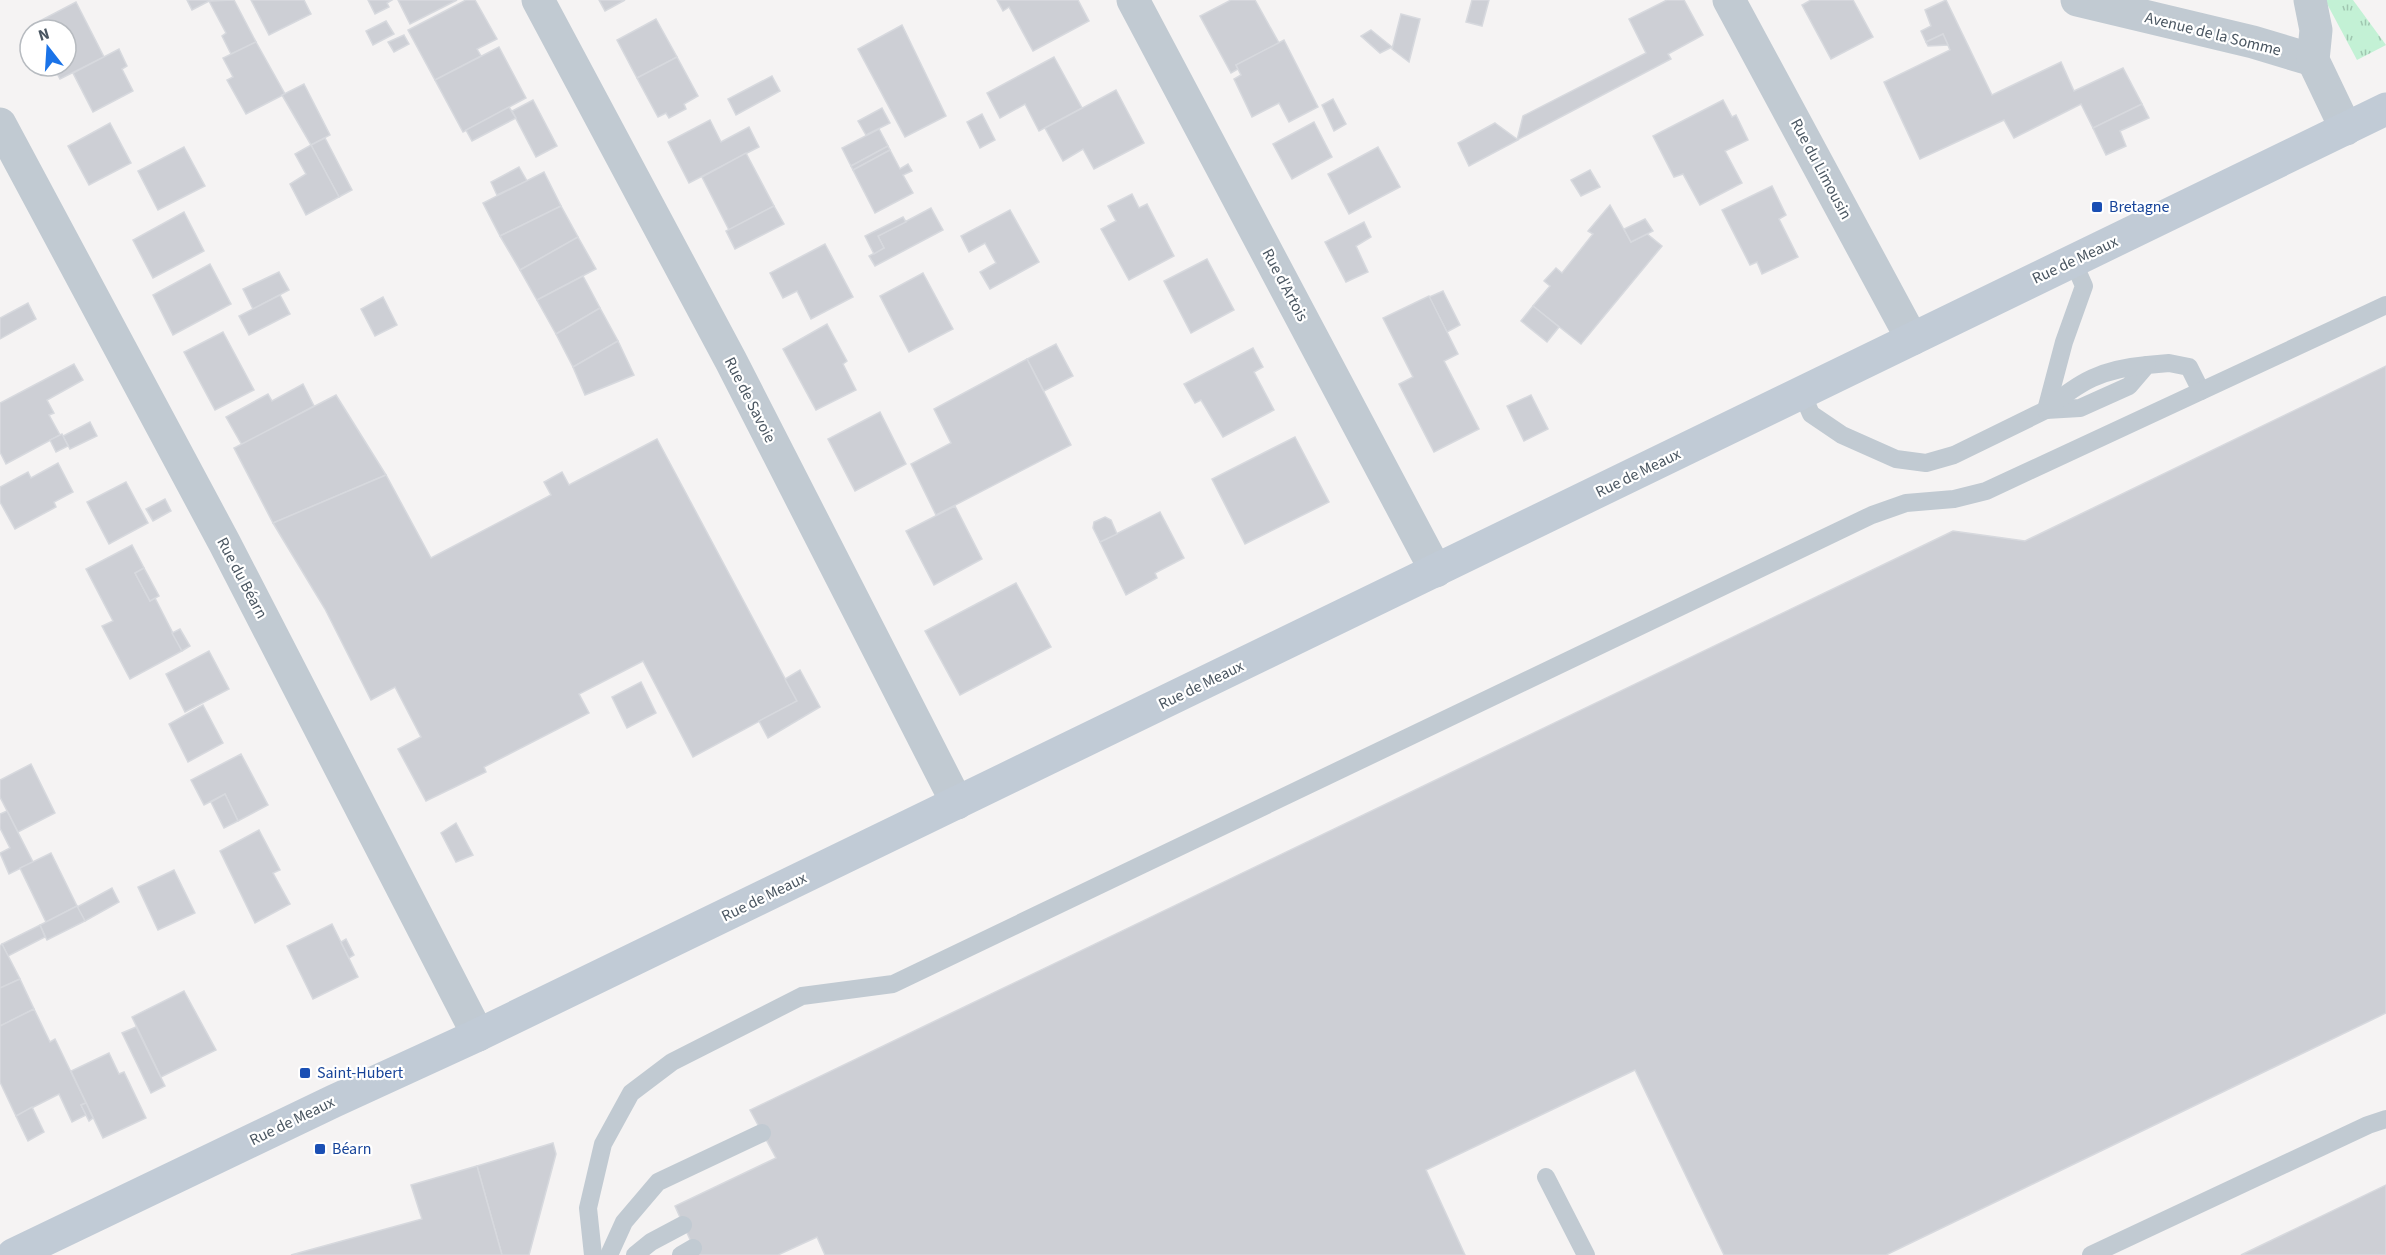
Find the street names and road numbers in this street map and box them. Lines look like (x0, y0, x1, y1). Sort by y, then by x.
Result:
street label: Avenue de la Somme (2143, 6, 2283, 62)
street label: Rue du Limousin (1785, 115, 1857, 223)
street label: Rue de Meaux (2029, 231, 2121, 289)
street label: Rue d'Artois (1257, 245, 1314, 326)
street label: Rue de Savoie (719, 353, 781, 447)
street label: Rue de Meaux (1592, 443, 1684, 503)
street label: Rue du Béarn (211, 533, 273, 623)
street label: Rue de Meaux (1155, 655, 1247, 715)
street label: Rue de Meaux (718, 867, 810, 927)
street label: Rue de Meaux (246, 1091, 338, 1151)

